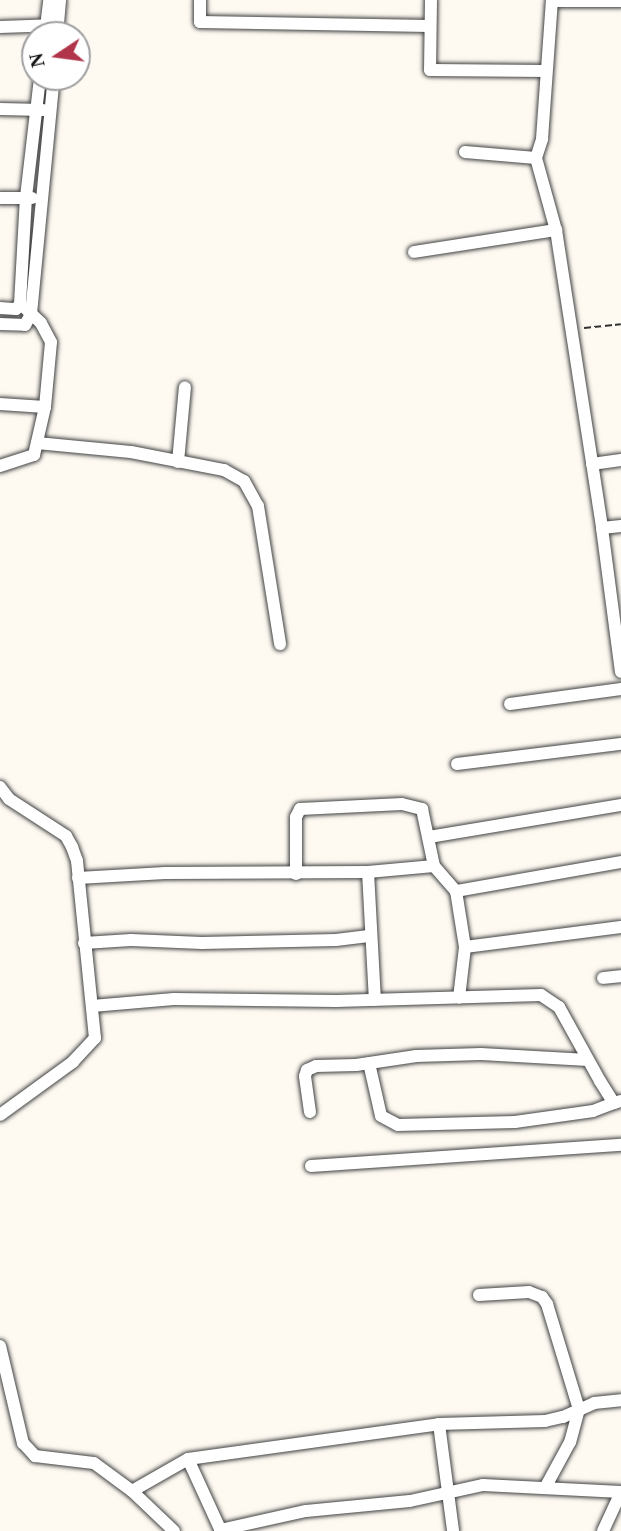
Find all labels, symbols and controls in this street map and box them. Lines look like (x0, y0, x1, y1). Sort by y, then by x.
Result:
north arrow (21, 21, 91, 91)
text: N (25, 51, 49, 69)

